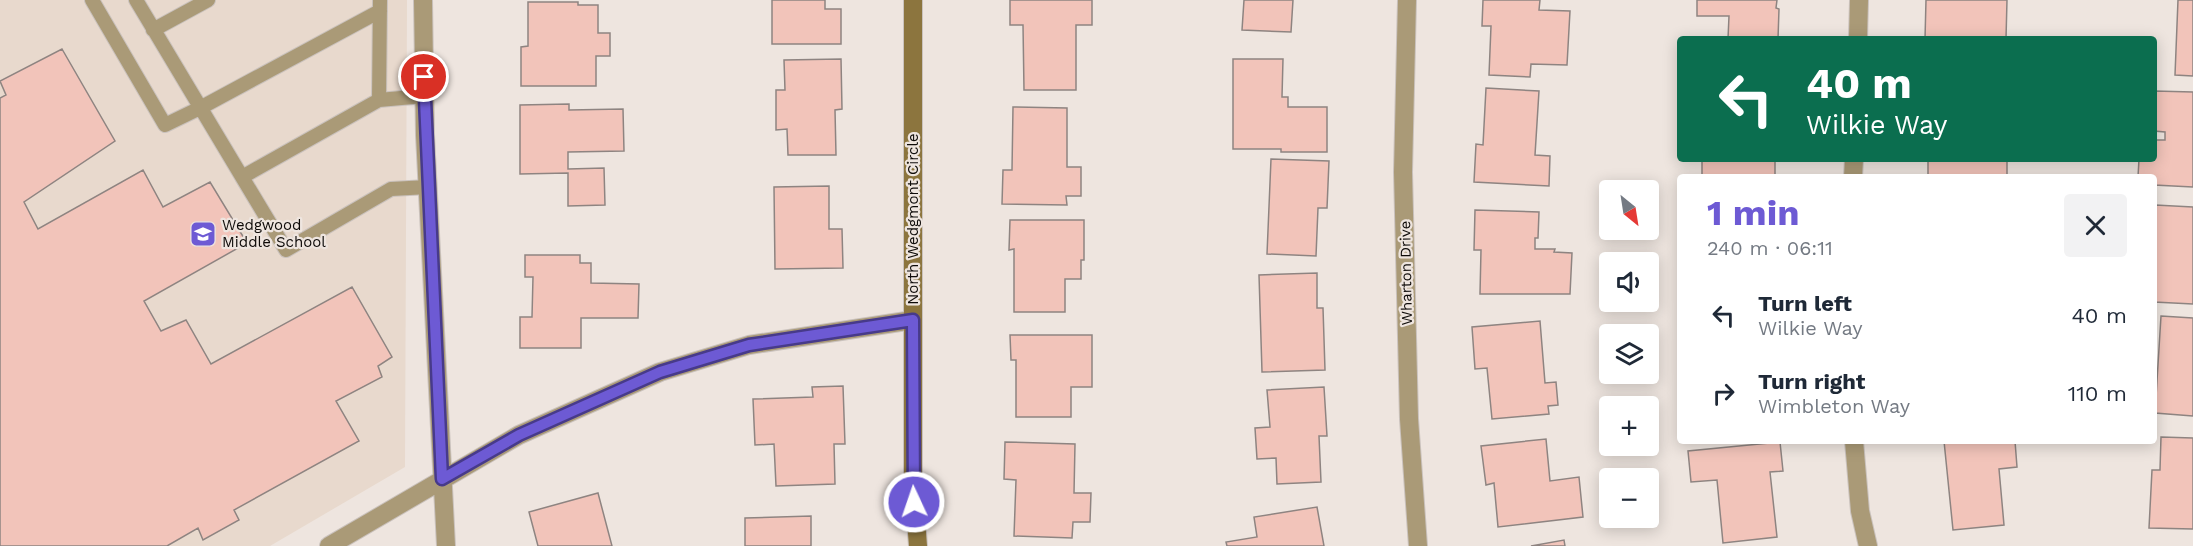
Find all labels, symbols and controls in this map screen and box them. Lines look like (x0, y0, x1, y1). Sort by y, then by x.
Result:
pin (398, 51, 449, 102)
text: 40 m (1806, 59, 1912, 108)
icon: arrive (407, 60, 440, 93)
icon: left (1707, 60, 1785, 138)
text: Wilkie Way (1806, 109, 1947, 141)
street label: North Wedgmont Circle (904, 133, 922, 305)
north arrow (1599, 180, 1659, 240)
map controls (1599, 180, 1659, 528)
text: 1 min (1707, 192, 1799, 234)
button: close (2064, 194, 2127, 257)
place label: Wedgwood Middle School (222, 216, 326, 251)
school or university icon: Wedgwood Middle School (188, 219, 218, 249)
street label: Wharton Drive (1396, 220, 1416, 326)
text: 240 m · 06:11 (1707, 236, 1833, 260)
button: sound (1599, 252, 1659, 312)
text: Turn left (1758, 291, 1852, 316)
icon: left (1707, 299, 1740, 332)
text: 40 m (2071, 303, 2127, 328)
text: Wilkie Way (1758, 316, 1863, 340)
button: layers (1599, 324, 1659, 384)
text: Turn right (1758, 369, 1865, 394)
icon: right (1707, 377, 1740, 410)
text: 110 m (2068, 381, 2127, 406)
text: Wimbleton Way (1758, 394, 1910, 418)
button: + (1599, 396, 1659, 456)
button: − (1599, 468, 1659, 528)
position arrow (882, 470, 946, 534)

